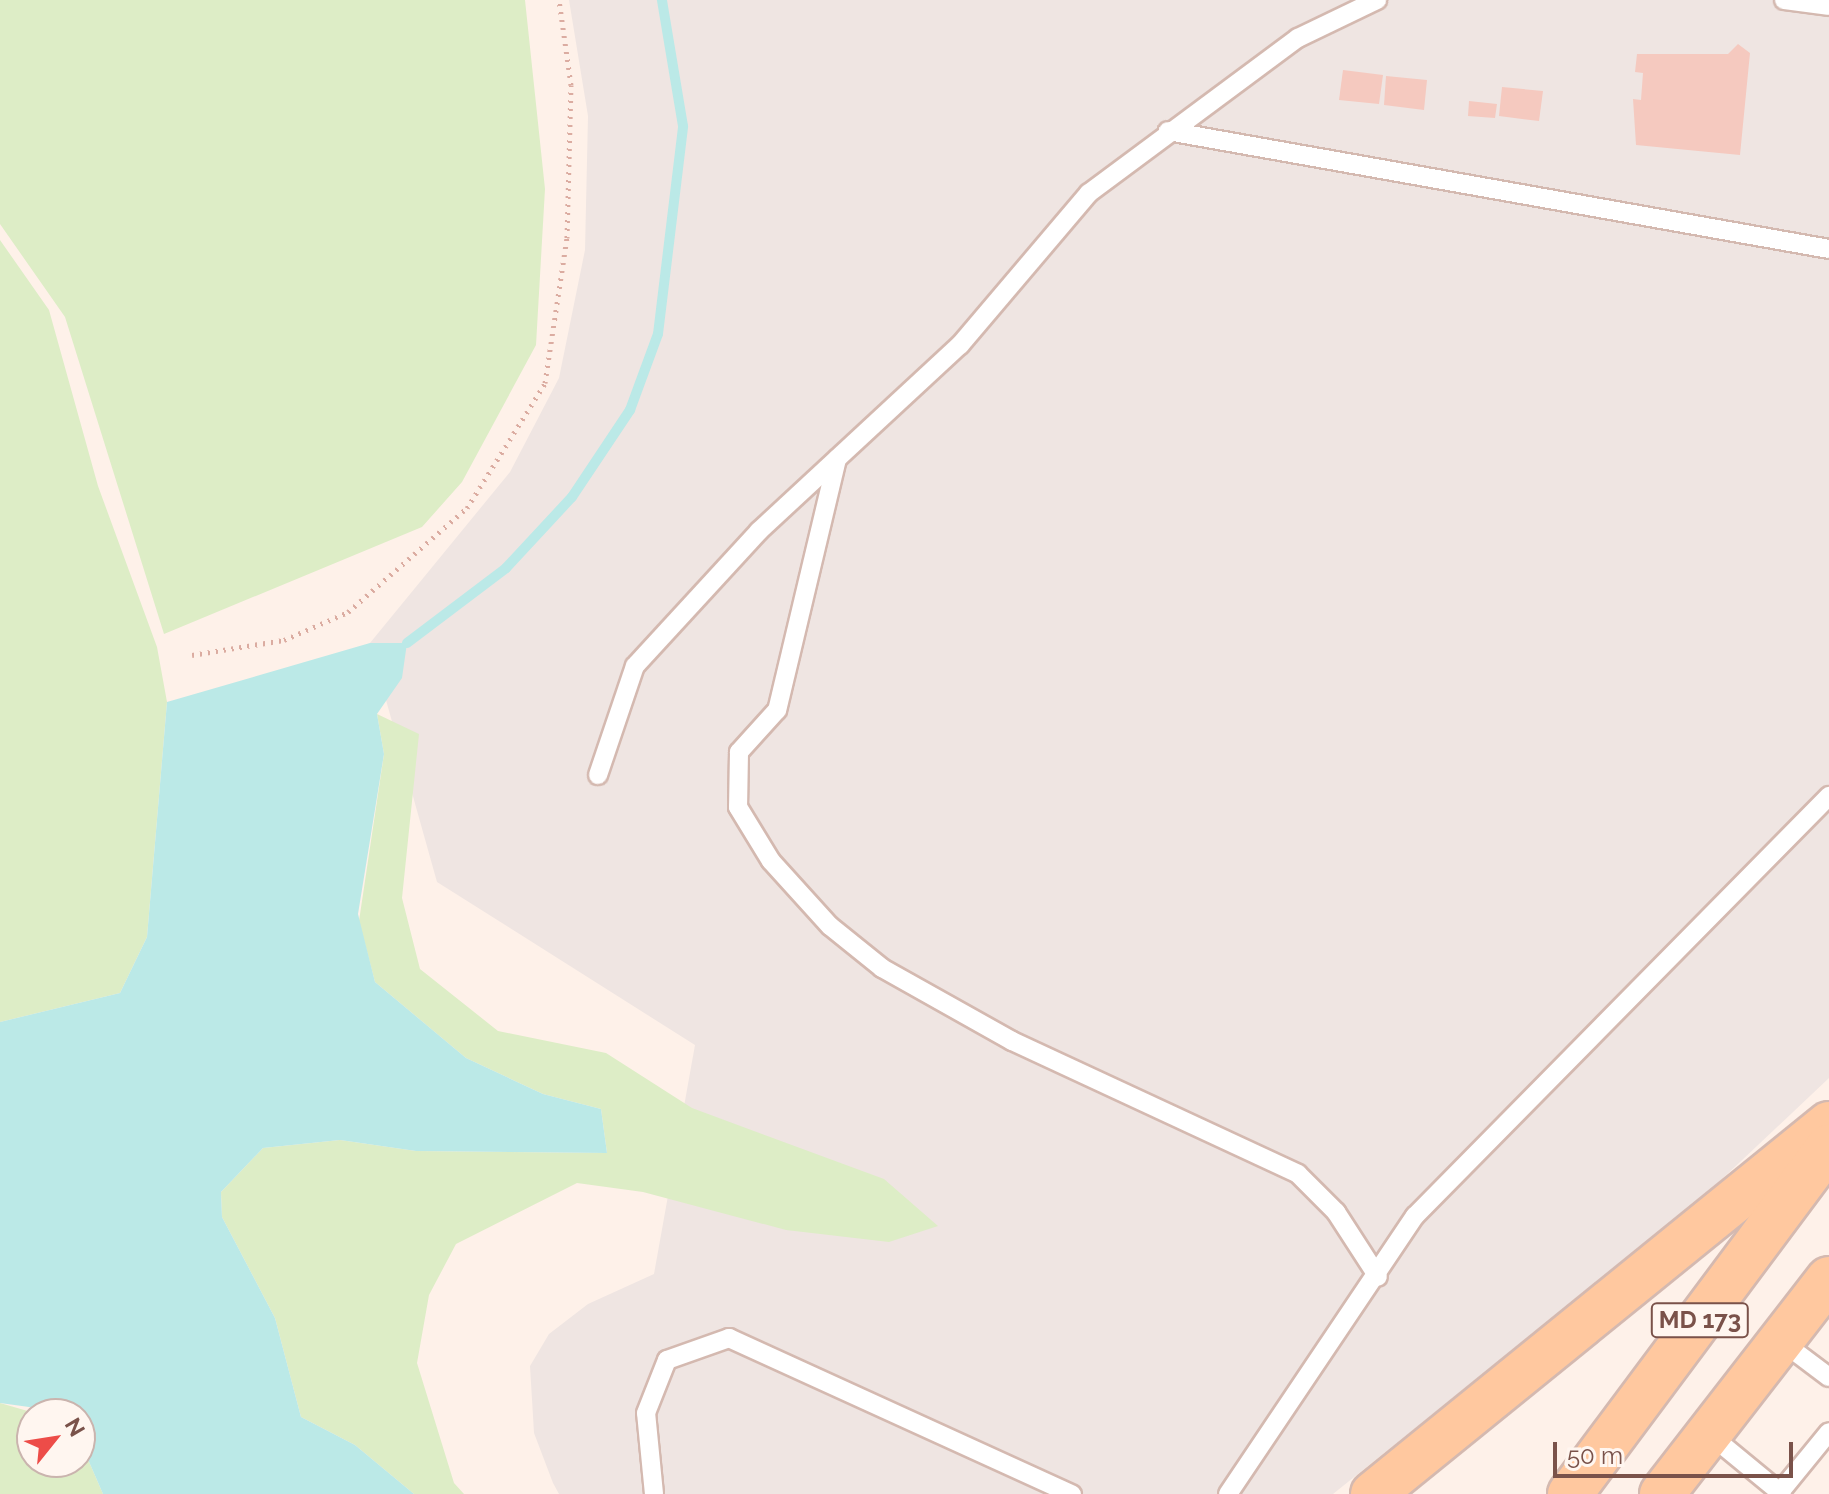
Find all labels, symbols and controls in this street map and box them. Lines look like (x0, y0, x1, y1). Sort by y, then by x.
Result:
road number: MD 173 (1650, 1300, 1750, 1340)
north arrow (16, 1398, 96, 1478)
text: N (60, 1413, 91, 1441)
scale bar (1557, 1426, 1797, 1476)
text: 50 m (1567, 1441, 1623, 1470)

